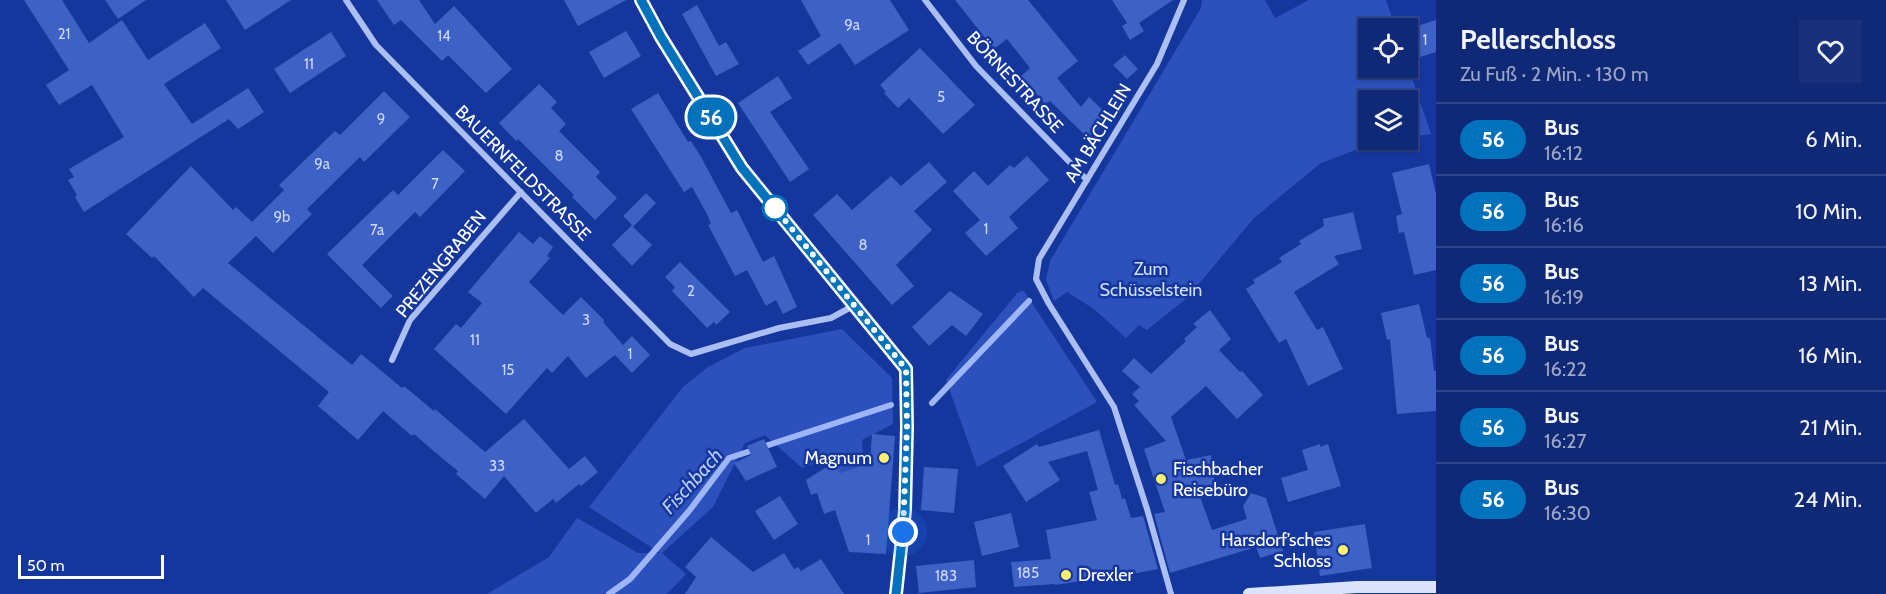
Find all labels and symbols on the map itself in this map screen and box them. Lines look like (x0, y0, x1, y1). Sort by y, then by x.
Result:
house number: 9a (844, 16, 861, 34)
house number: 21 (58, 25, 70, 43)
house number: 14 (437, 27, 451, 45)
street label: BÖRNESTRASSE (962, 27, 1068, 137)
house number: 1 (1423, 31, 1427, 49)
house number: 11 (304, 55, 314, 73)
street label: AM BÄCHLEIN (1060, 80, 1136, 186)
house number: 5 (937, 88, 945, 106)
line badge: 56 (684, 98, 738, 136)
street label: BAUERNFELDSTRASSE (451, 101, 595, 245)
house number: 9 (377, 110, 385, 128)
house number: 8 (554, 147, 564, 165)
house number: 9a (314, 155, 331, 173)
house number: 7 (431, 175, 439, 193)
unlabelled marker (762, 195, 788, 221)
street label: PREZENGRABEN (391, 206, 491, 322)
house number: 9b (274, 208, 290, 226)
house number: 1 (984, 220, 988, 238)
house number: 7a (370, 221, 385, 239)
house number: 8 (858, 236, 868, 254)
park label: Zum Schüsselstein (1100, 258, 1202, 301)
house number: 2 (687, 282, 695, 300)
house number: 3 (582, 311, 590, 329)
house number: 11 (470, 331, 480, 349)
house number: 1 (628, 345, 632, 363)
house number: 15 (501, 361, 515, 379)
water label: Fischbach (656, 443, 728, 519)
place label: Magnum (805, 447, 872, 469)
marker: Magnum (877, 451, 891, 465)
house number: 33 (489, 457, 505, 475)
place label: Fischbacher Reisebüro (1173, 458, 1263, 501)
marker: Fischbacher Reisebüro (1154, 472, 1168, 486)
your location (888, 517, 918, 547)
place label: Harsdorf’sches Schloss (1221, 529, 1331, 572)
house number: 1 (866, 531, 870, 549)
marker: Harsdorf’sches Schloss (1336, 543, 1350, 557)
scale bar (18, 552, 164, 580)
house number: 185 (1017, 564, 1039, 582)
place label: Drexler (1078, 564, 1133, 586)
house number: 183 (935, 567, 957, 585)
marker: Drexler (1059, 568, 1073, 582)

